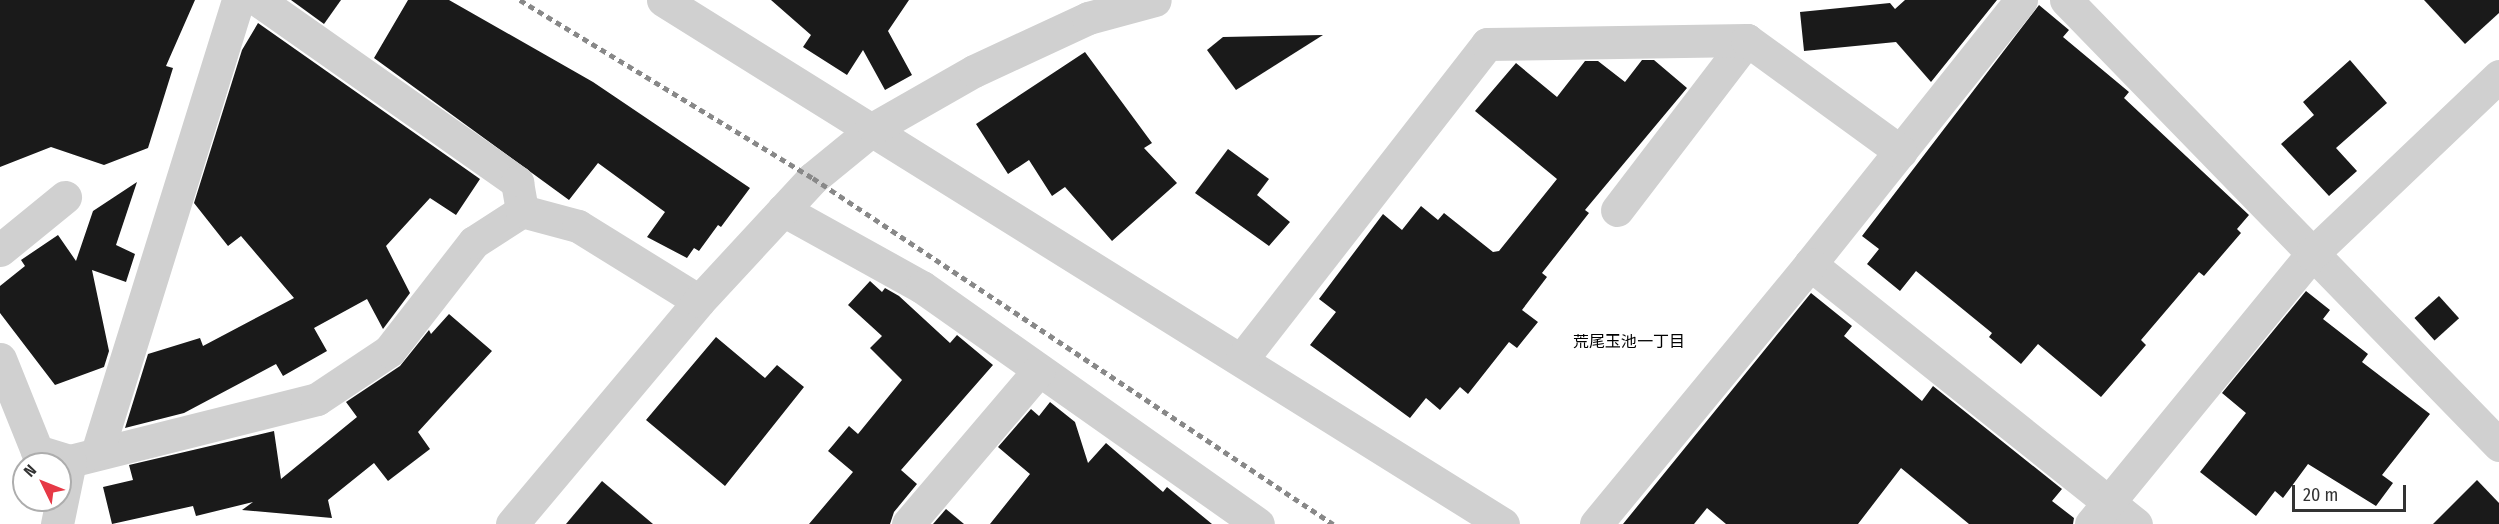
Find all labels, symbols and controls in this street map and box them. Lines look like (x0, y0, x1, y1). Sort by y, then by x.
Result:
district label: 荒尾玉池一丁目 (1573, 332, 1685, 352)
north arrow (12, 452, 72, 512)
text: N (20, 461, 40, 481)
scale bar (2295, 473, 2409, 511)
text: 20 m (2303, 484, 2338, 506)

